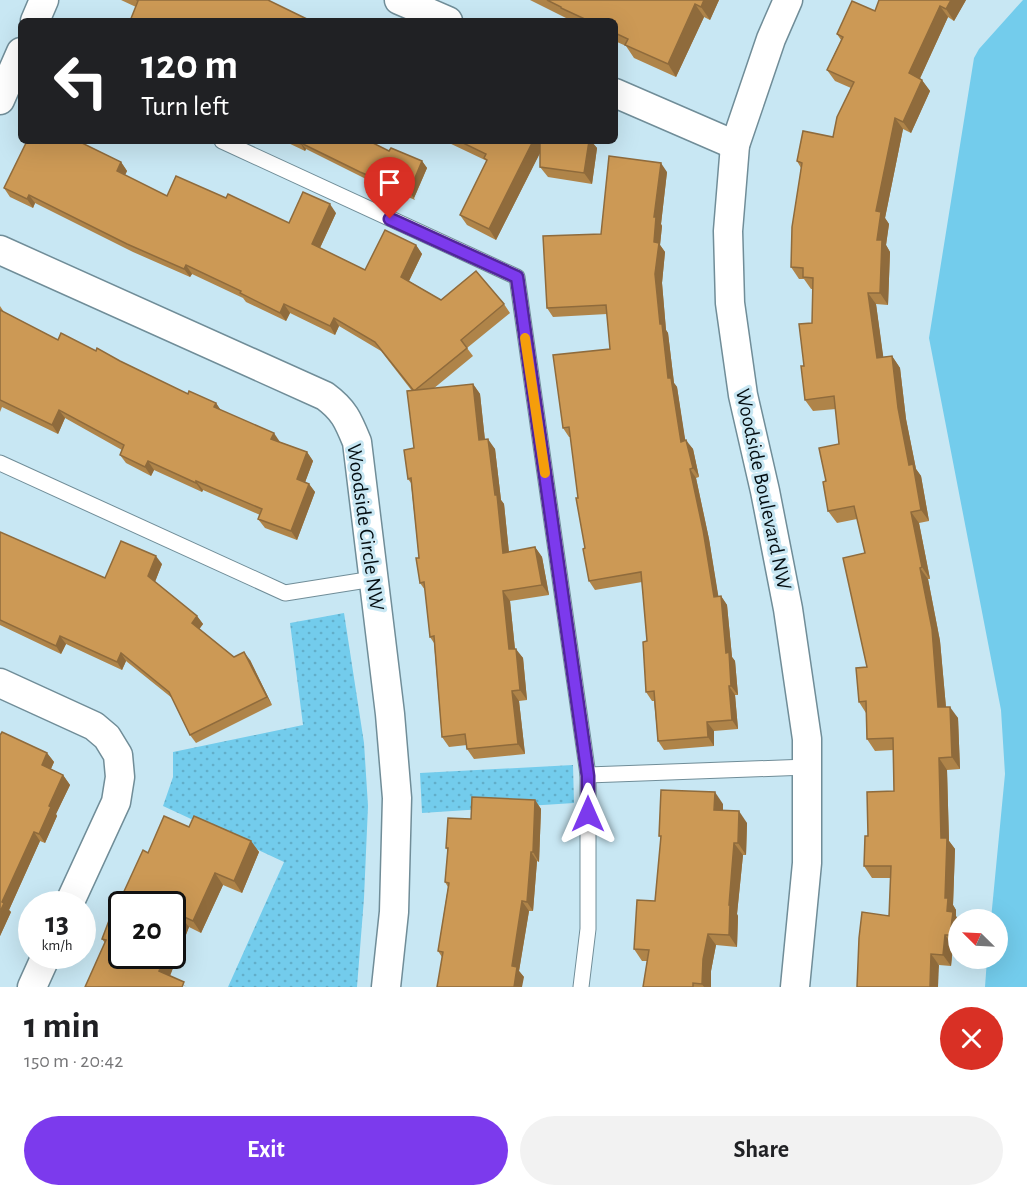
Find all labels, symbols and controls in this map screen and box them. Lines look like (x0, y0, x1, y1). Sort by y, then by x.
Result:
icon: left (42, 42, 120, 120)
text: 120 m (141, 44, 238, 86)
text: Turn left (141, 93, 229, 120)
pin (364, 157, 415, 219)
icon: arrive (373, 166, 406, 199)
street label: Woodside Boulevard NW (732, 387, 795, 592)
street label: Woodside Circle NW (343, 442, 388, 612)
position arrow (556, 782, 620, 846)
speed limit sign: 20 (108, 891, 186, 969)
text: 13 (45, 908, 69, 938)
north arrow (948, 909, 1008, 969)
map controls (948, 909, 1008, 969)
text: km/h (42, 938, 72, 953)
button: close (940, 1007, 1003, 1070)
text: 1 min (24, 1008, 100, 1044)
text: 150 m · 20:42 (24, 1051, 123, 1071)
button: Exit (24, 1116, 508, 1185)
button: Share (520, 1116, 1003, 1185)

